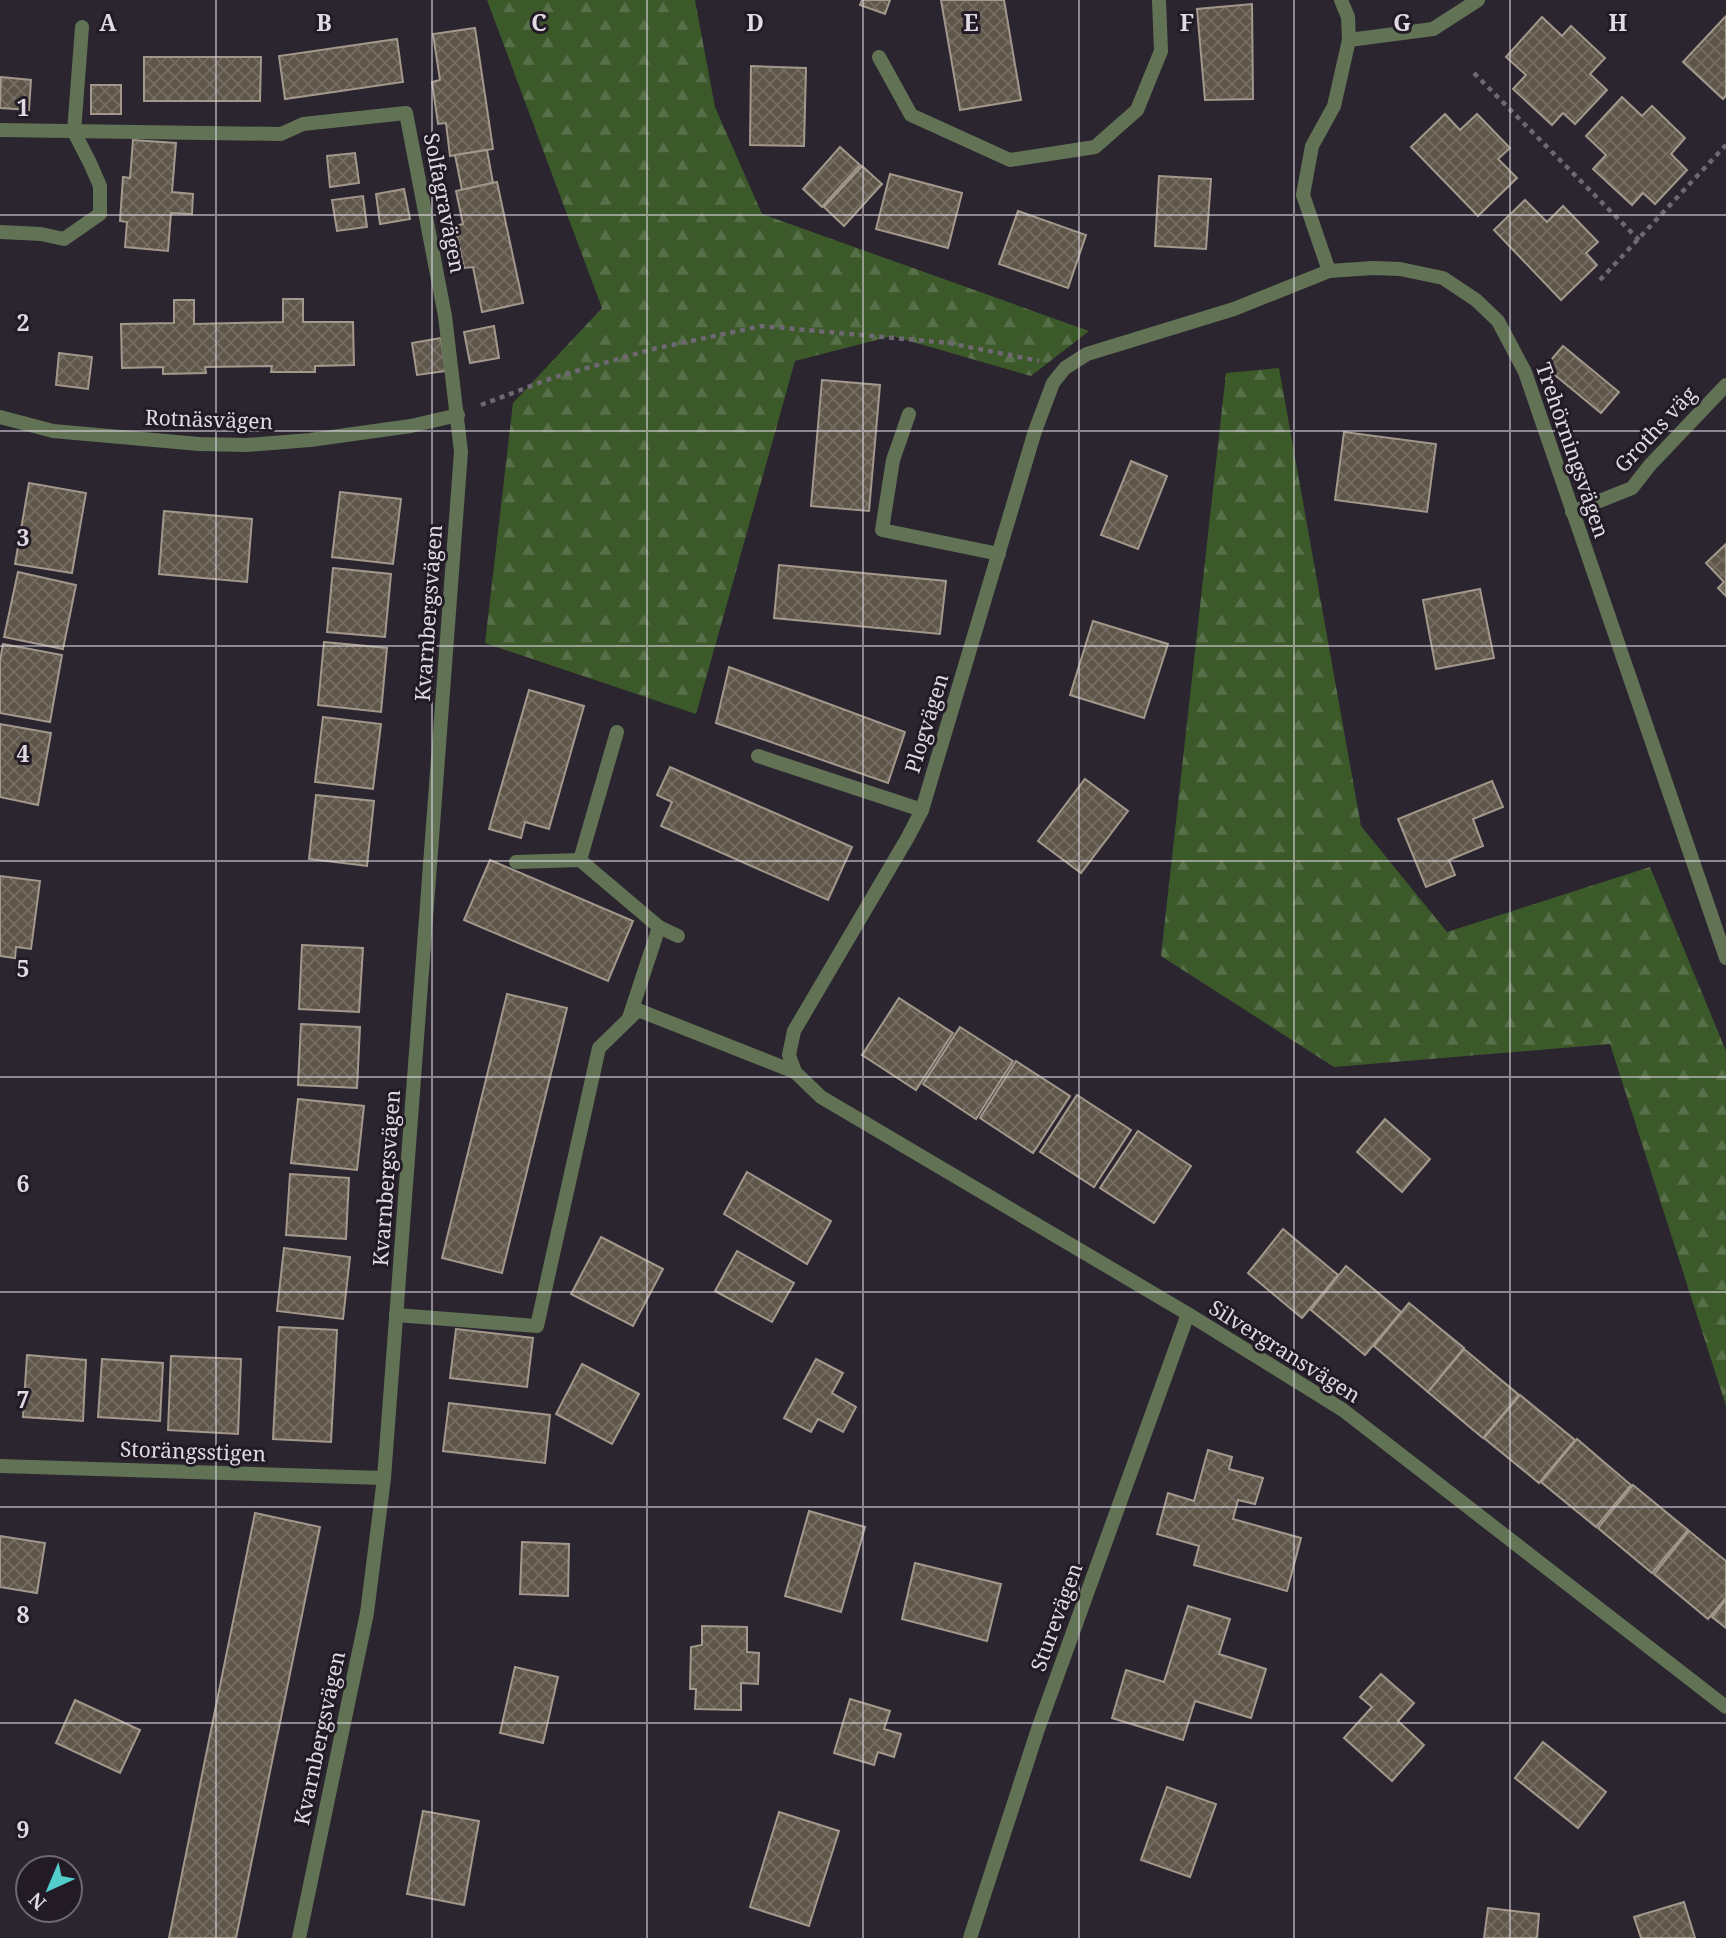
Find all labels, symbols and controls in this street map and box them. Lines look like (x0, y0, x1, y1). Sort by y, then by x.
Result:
text: A (99, 6, 117, 38)
text: B (316, 6, 332, 38)
text: C (531, 6, 547, 38)
text: D (746, 6, 764, 38)
text: E (963, 6, 979, 38)
text: F (1180, 6, 1194, 38)
text: G (1393, 6, 1411, 38)
text: H (1609, 6, 1628, 38)
text: 1 (17, 91, 30, 123)
street label: Solfagravägen (418, 130, 472, 276)
text: 2 (17, 306, 30, 338)
street label: Trehörningsvägen (1530, 358, 1616, 542)
street label: Groths väg (1608, 379, 1703, 478)
street label: Rotnäsvägen (144, 403, 274, 435)
text: 3 (17, 521, 30, 553)
street label: Kvarnbergsvägen (408, 524, 448, 702)
street label: Plogvägen (898, 670, 954, 776)
text: 4 (17, 737, 30, 769)
text: 5 (17, 952, 30, 984)
street label: Kvarnbergsvägen (366, 1089, 406, 1267)
text: 6 (17, 1167, 30, 1199)
street label: Silvergransvägen (1204, 1293, 1366, 1409)
text: 7 (17, 1383, 30, 1415)
street label: Storängsstigen (119, 1434, 267, 1468)
street label: Sturevägen (1023, 1559, 1089, 1675)
text: 8 (17, 1598, 30, 1630)
street label: Kvarnbergsvägen (287, 1649, 351, 1827)
text: 9 (17, 1813, 30, 1845)
north arrow (14, 1854, 84, 1924)
text: N (23, 1887, 52, 1916)

